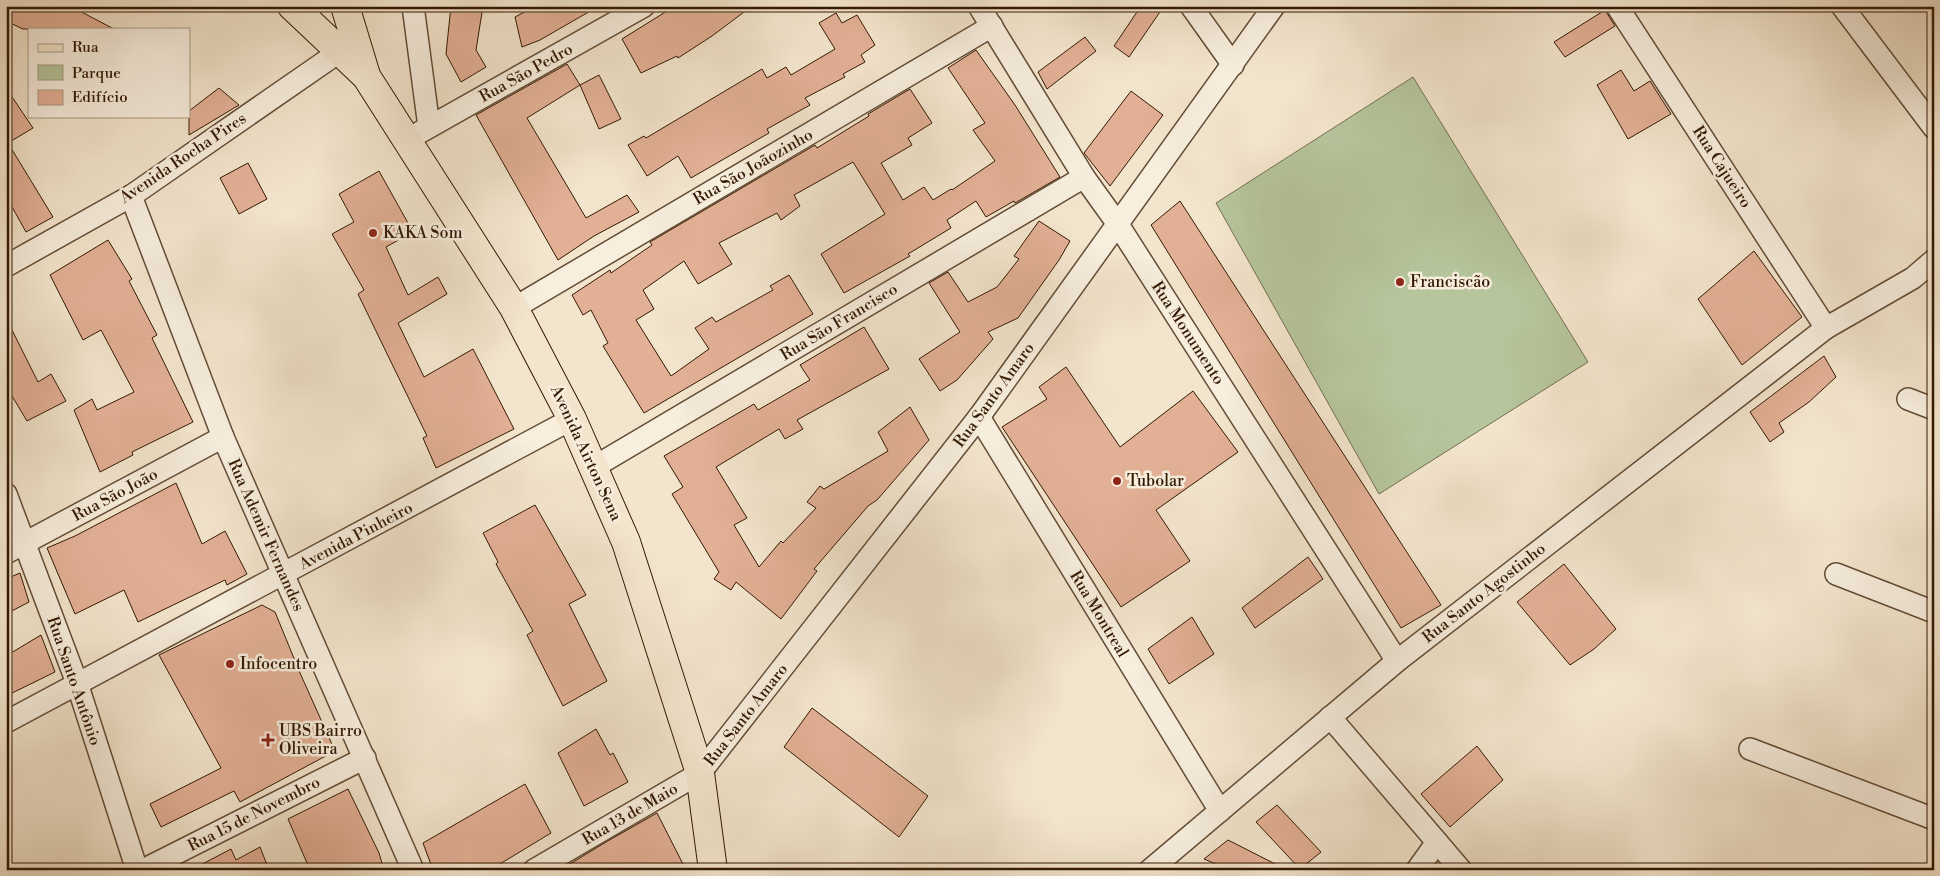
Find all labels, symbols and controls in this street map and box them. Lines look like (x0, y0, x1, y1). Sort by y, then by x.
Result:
legend (28, 28, 190, 118)
text: Rua (72, 38, 99, 57)
street label: Rua São Pedro (476, 39, 576, 107)
text: Parque (72, 64, 121, 83)
text: Edifício (72, 88, 128, 107)
street label: Avenida Rocha Pires (115, 108, 250, 208)
street label: Rua Cajueiro (1688, 122, 1756, 212)
street label: Rua São Joãozinho (690, 125, 816, 209)
place label: KAKA Som (383, 223, 463, 243)
marker: KAKA Som (367, 227, 379, 239)
place label: Franciscão (1410, 272, 1490, 292)
marker: Franciscão (1394, 276, 1406, 288)
street label: Rua Monumento (1147, 277, 1229, 389)
street label: Rua São Francisco (777, 279, 901, 365)
street label: Rua Santo Amaro (949, 339, 1039, 451)
street label: Avenida Airton Sena (545, 381, 627, 525)
street label: Rua Ademir Fernandes (223, 456, 309, 614)
street label: Rua São João (69, 464, 161, 526)
place label: Tubolar (1127, 471, 1184, 491)
marker: Tubolar (1111, 475, 1123, 487)
street label: Avenida Pinheiro (295, 498, 416, 575)
street label: Rua Santo Agostinho (1418, 539, 1550, 647)
street label: Rua Montreal (1065, 567, 1133, 661)
street label: Rua Santo Antônio (43, 614, 105, 748)
place label: Infocentro (240, 654, 317, 674)
marker: Infocentro (224, 658, 236, 670)
street label: Rua Santo Amaro (700, 660, 792, 770)
place label: UBS Bairro Oliveira (279, 721, 362, 759)
marker: UBS Bairro Oliveira (261, 733, 275, 747)
street label: Rua 15 de Novembro (184, 772, 324, 856)
street label: Rua 13 de Maio (578, 778, 682, 850)

